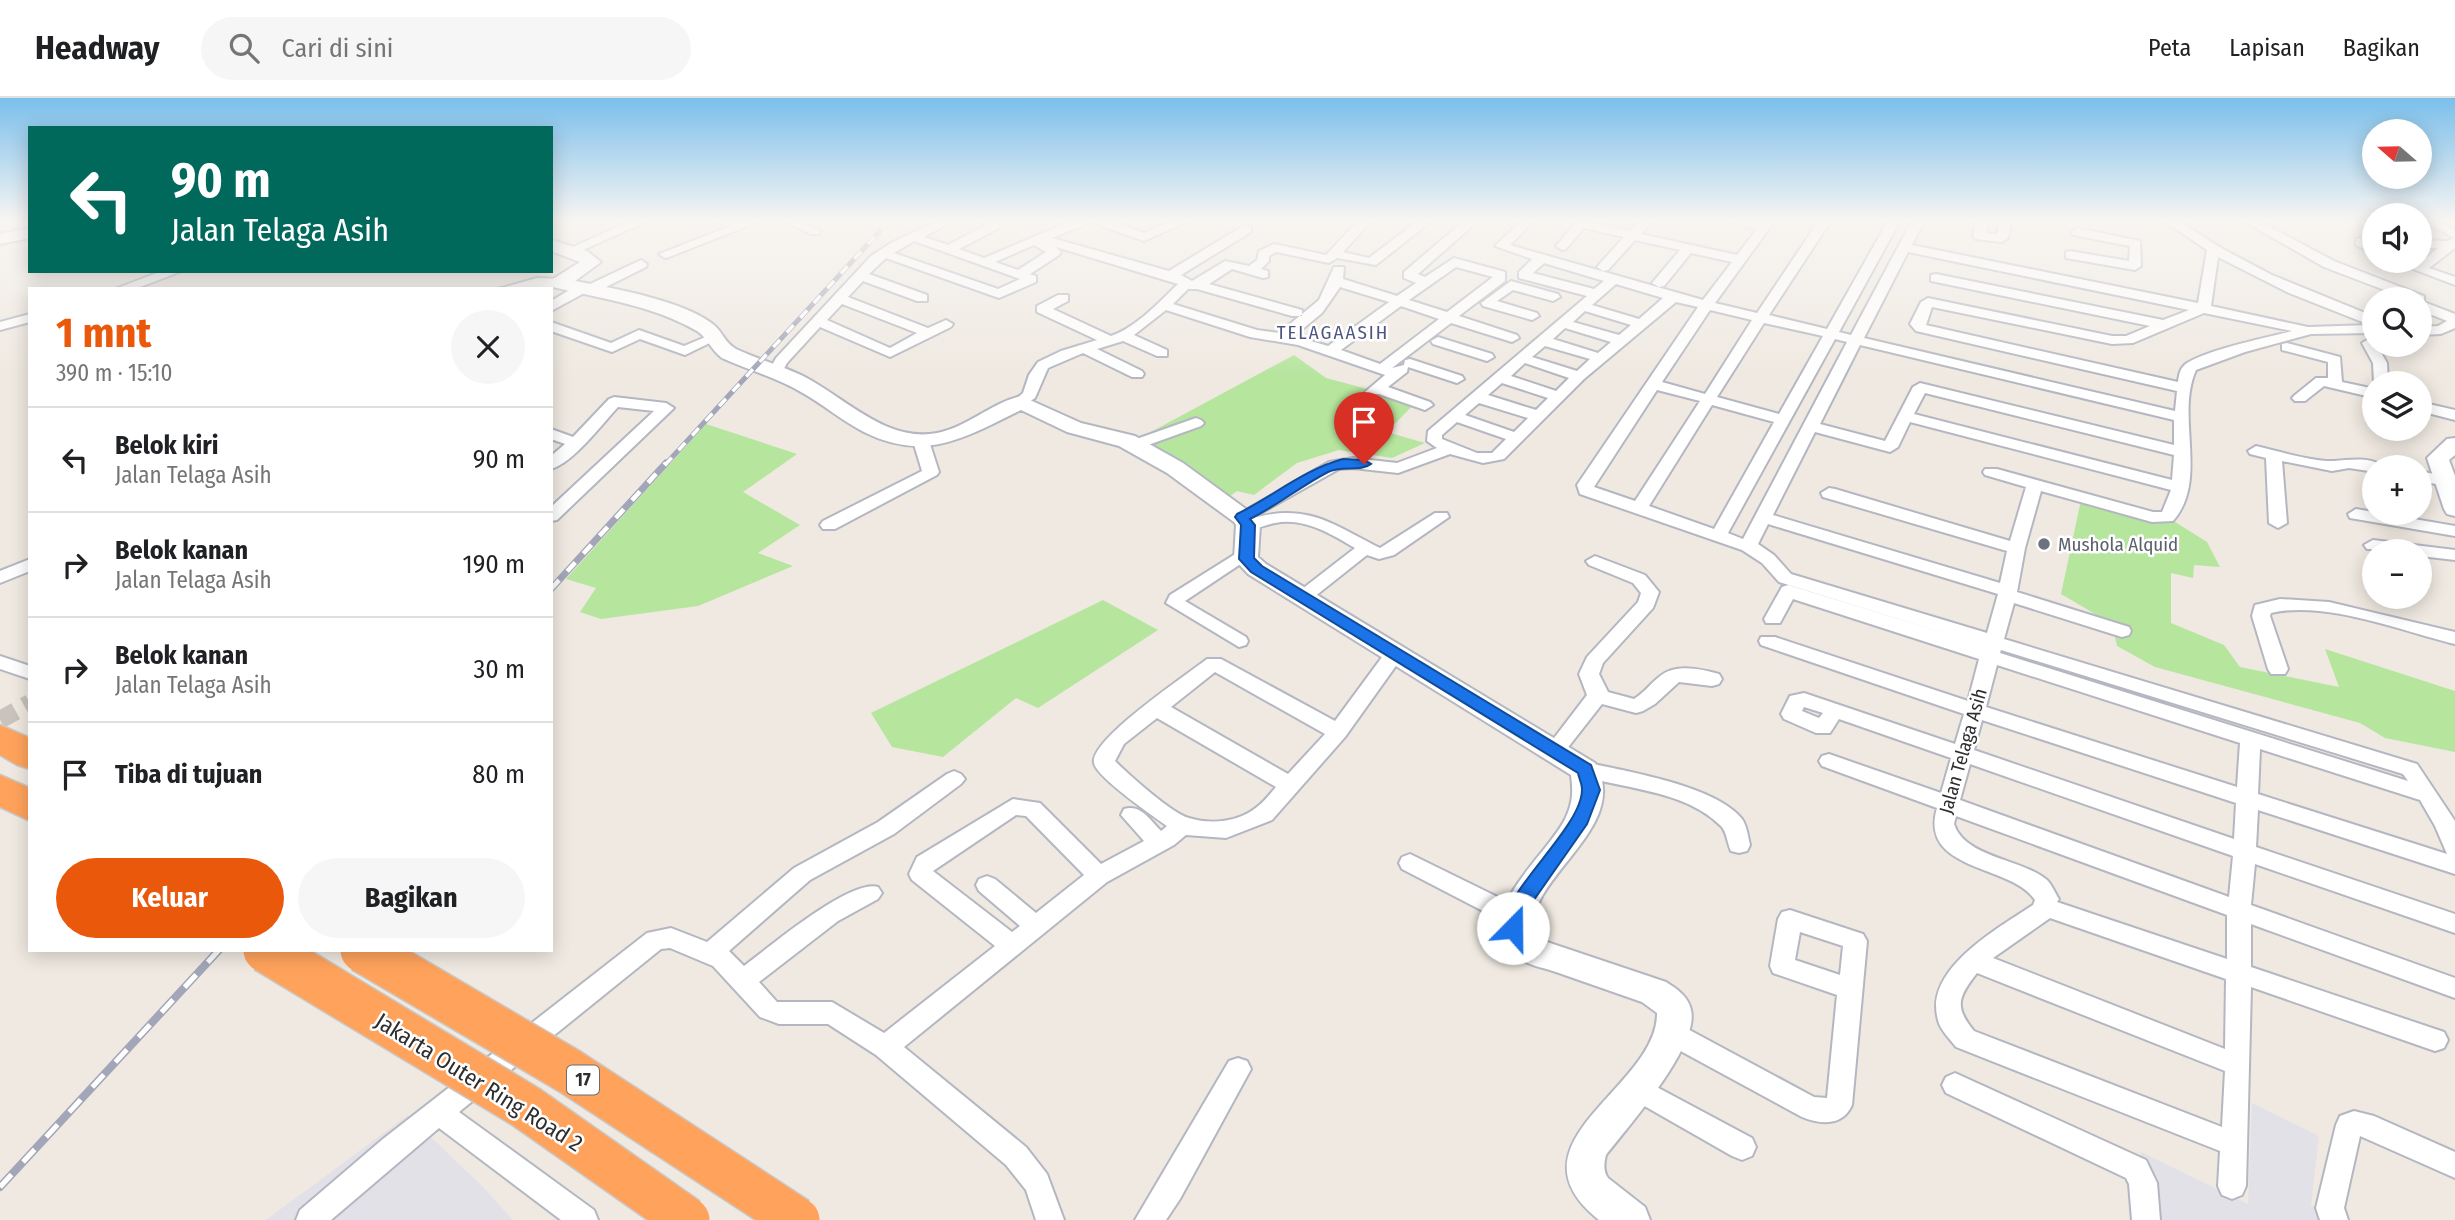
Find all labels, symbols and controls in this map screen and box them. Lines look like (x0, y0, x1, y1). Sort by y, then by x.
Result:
search box (201, 17, 691, 80)
text: Headway (35, 28, 159, 68)
icon: search (225, 29, 263, 67)
text: Cari di sini (281, 33, 393, 64)
text: Peta (2148, 34, 2191, 62)
text: Lapisan (2229, 34, 2305, 62)
text: Bagikan (2343, 34, 2420, 62)
north arrow (2362, 119, 2432, 189)
map controls (2362, 119, 2432, 609)
text: 90 m (171, 151, 271, 210)
icon: left (56, 154, 147, 245)
button: sound (2362, 203, 2432, 273)
text: Jalan Telaga Asih (171, 211, 389, 249)
button: search (2362, 287, 2432, 357)
text: 1 mnt (56, 308, 151, 358)
button: close (451, 310, 525, 384)
district label: TELAGAASIH (1277, 321, 1389, 344)
text: 390 m · 15:10 (56, 359, 172, 387)
button: layers (2362, 371, 2432, 441)
pin (1334, 392, 1394, 464)
icon: arrive (1345, 403, 1383, 441)
text: Belok kiri (115, 430, 218, 461)
icon: left (56, 441, 94, 479)
text: 90 m (473, 444, 525, 475)
button: + (2362, 455, 2432, 525)
text: Jalan Telaga Asih (115, 461, 272, 489)
place label: Mushola Alquid (2058, 533, 2178, 556)
text: Belok kanan (115, 535, 248, 566)
marker: Mushola Alquid (2036, 536, 2052, 552)
button: − (2362, 539, 2432, 609)
icon: right (56, 546, 94, 584)
text: 190 m (463, 549, 525, 580)
text: Jalan Telaga Asih (115, 566, 272, 594)
text: Belok kanan (115, 640, 248, 671)
icon: right (56, 651, 94, 689)
text: 30 m (474, 654, 525, 685)
text: Jalan Telaga Asih (115, 671, 272, 699)
street label: Jalan Telaga Asih (1934, 686, 1992, 816)
icon: arrive (56, 756, 94, 794)
text: Tiba di tujuan (115, 759, 262, 790)
text: 80 m (472, 759, 525, 790)
button: Keluar (56, 858, 284, 938)
button: Bagikan (298, 858, 525, 938)
position arrow (1476, 891, 1550, 965)
street label: Jakarta Outer Ring Road 2 (370, 1007, 588, 1157)
road number: 17 (567, 1065, 599, 1094)

